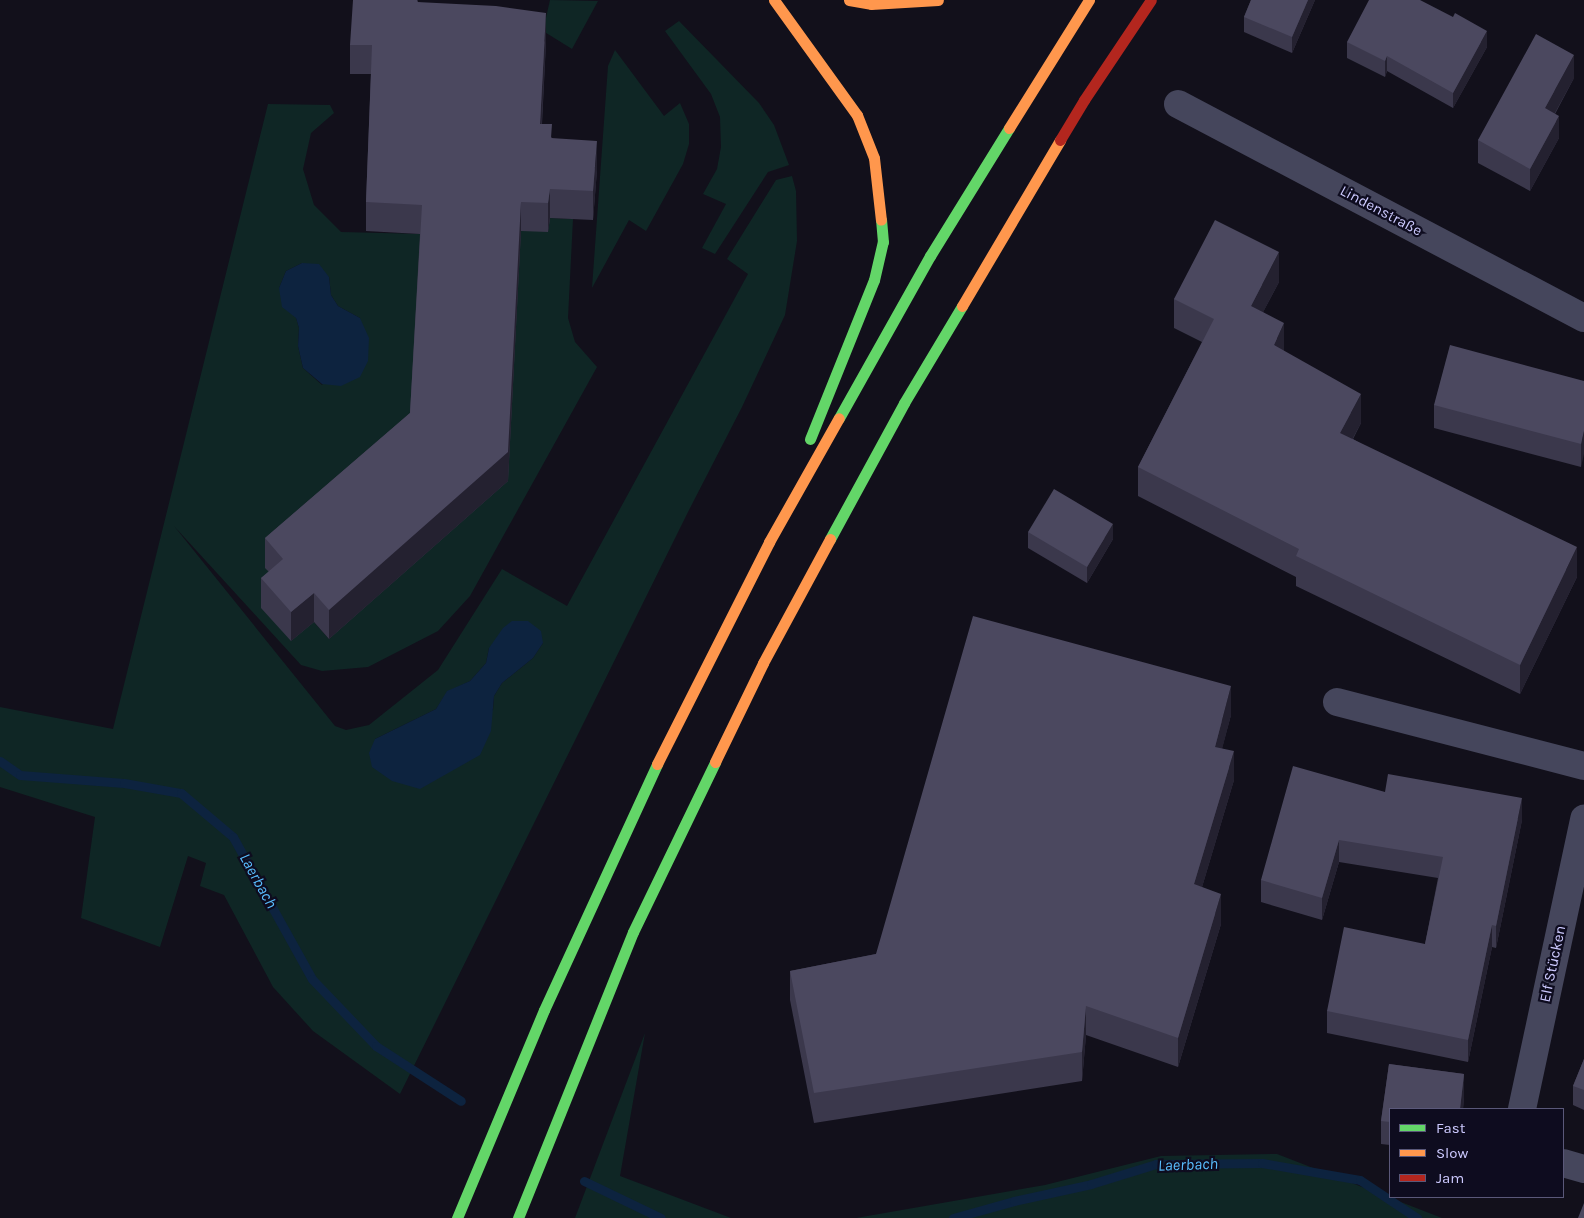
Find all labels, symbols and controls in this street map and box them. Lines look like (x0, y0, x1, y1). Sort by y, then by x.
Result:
street label: Lindenstraße (1337, 182, 1425, 240)
water label: Laerbach (235, 850, 281, 912)
street label: Elf Stücken (1536, 924, 1570, 1004)
legend (1389, 1108, 1564, 1198)
text: Fast (1436, 1119, 1465, 1137)
text: Slow (1436, 1144, 1468, 1162)
water label: Laerbach (1158, 1154, 1218, 1176)
text: Jam (1436, 1169, 1464, 1187)

